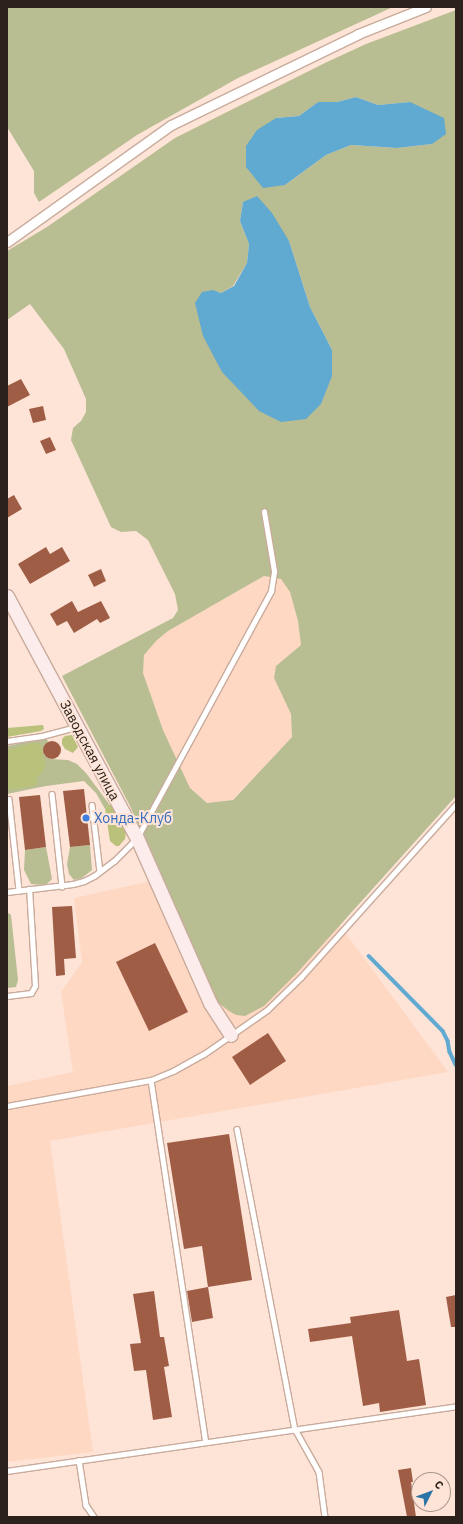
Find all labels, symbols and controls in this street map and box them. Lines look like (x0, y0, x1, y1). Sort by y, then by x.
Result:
street label: Заводская улица (56, 697, 124, 803)
place label: Хонда-Клуб (94, 810, 172, 826)
marker: Хонда-Клуб (81, 813, 91, 823)
north arrow (411, 1472, 451, 1512)
text: С (432, 1477, 447, 1492)

